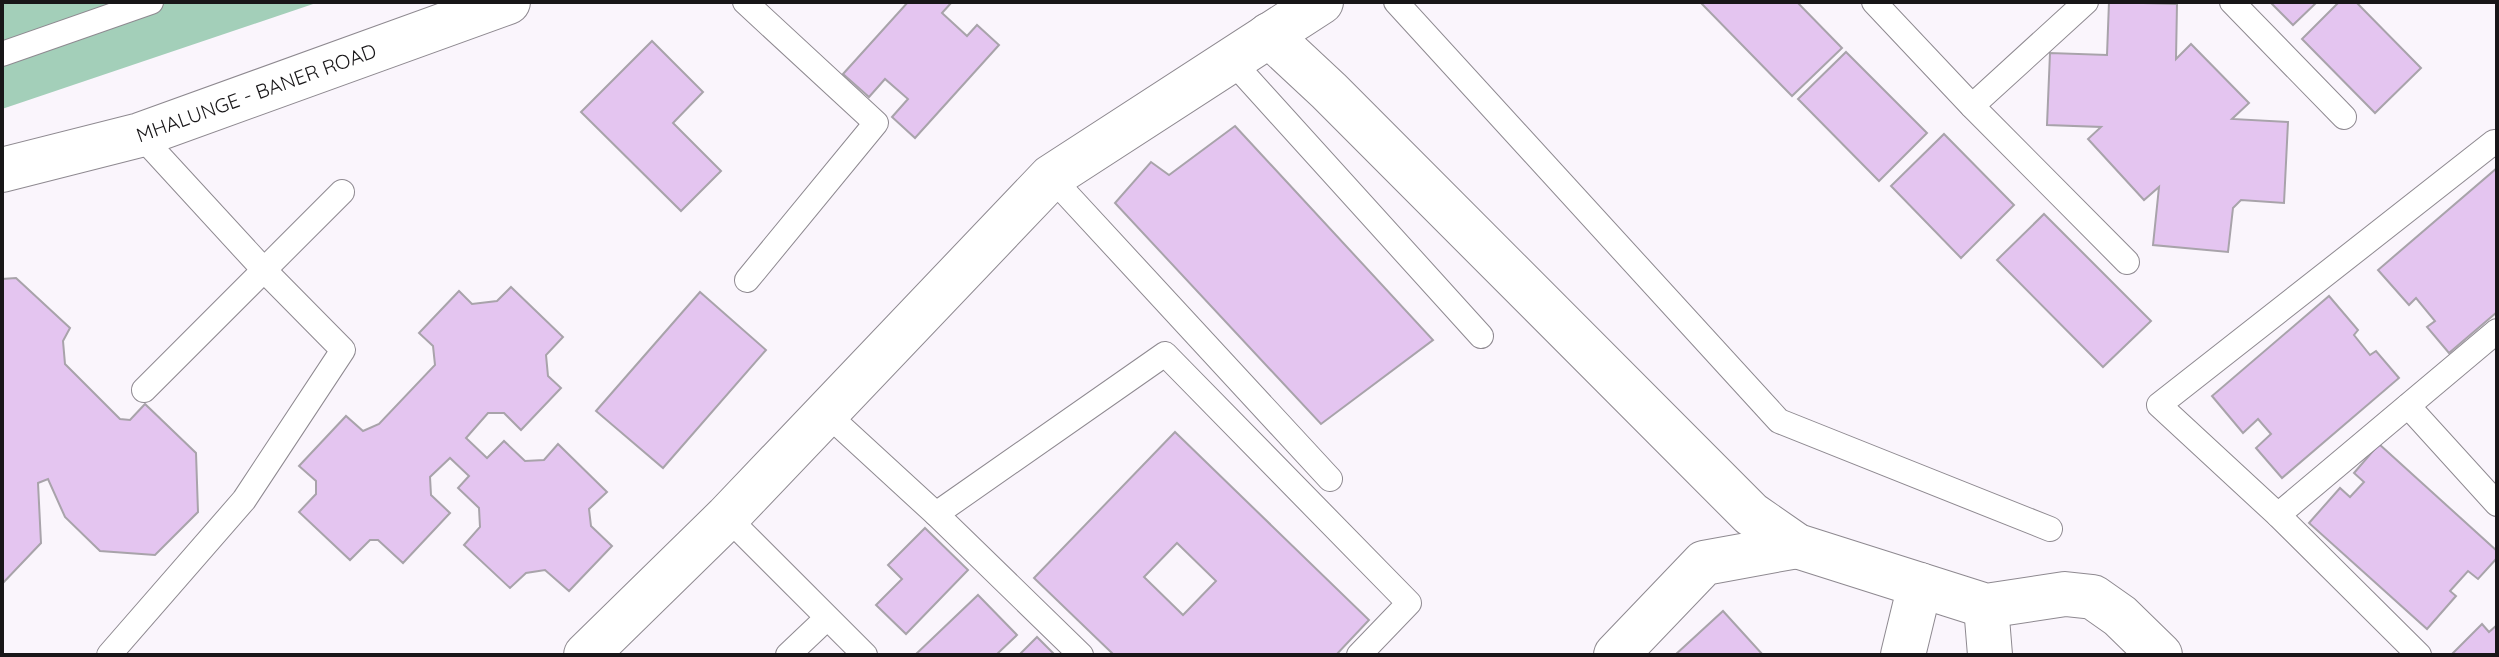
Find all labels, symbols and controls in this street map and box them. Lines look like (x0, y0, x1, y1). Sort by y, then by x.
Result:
street label: MHALUNGE - BANER ROAD (133, 38, 380, 147)

